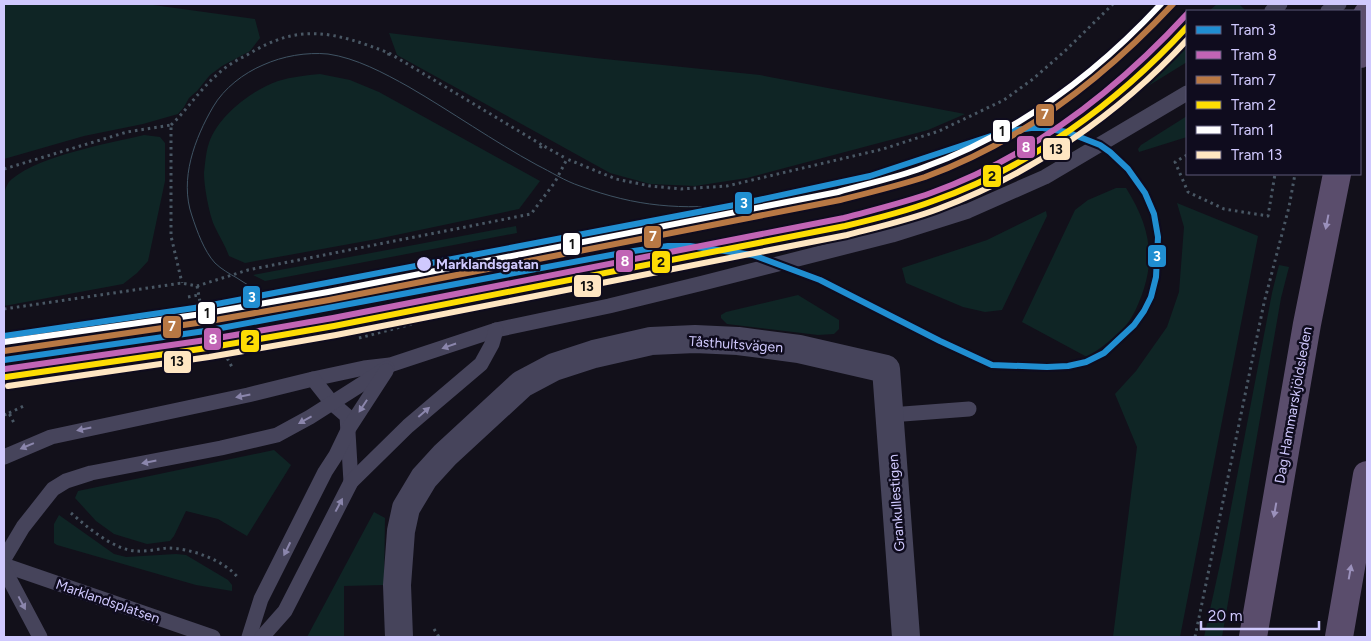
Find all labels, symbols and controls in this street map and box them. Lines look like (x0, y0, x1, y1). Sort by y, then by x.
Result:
legend (1186, 10, 1361, 175)
text: Tram 3 (1231, 21, 1276, 39)
text: Tram 8 (1231, 46, 1277, 64)
text: Tram 7 (1231, 71, 1276, 89)
text: Tram 2 (1231, 96, 1276, 114)
line badge: 7 (1035, 103, 1055, 127)
text: 7 (1041, 106, 1049, 123)
line badge: 1 (992, 119, 1011, 143)
text: Tram 1 (1231, 121, 1274, 139)
text: 1 (999, 123, 1005, 140)
line badge: 8 (1016, 135, 1036, 159)
line badge: 13 (1042, 137, 1071, 161)
text: 8 (1022, 139, 1030, 156)
text: 13 (1049, 141, 1063, 158)
text: Tram 13 (1231, 146, 1282, 164)
line badge: 2 (982, 164, 1002, 188)
text: 2 (988, 168, 996, 185)
line badge: 3 (734, 191, 753, 215)
text: 3 (740, 195, 748, 212)
one-way arrow (1323, 214, 1331, 230)
line badge: 7 (643, 225, 662, 249)
text: 7 (649, 228, 657, 245)
line badge: 1 (562, 232, 581, 256)
text: 1 (569, 236, 575, 253)
line badge: 3 (1147, 244, 1167, 268)
text: 3 (1153, 248, 1161, 265)
line badge: 8 (615, 249, 634, 273)
line badge: 2 (651, 250, 671, 274)
text: 8 (621, 253, 629, 270)
text: 2 (657, 254, 665, 271)
marker: Marklandsgatan (415, 255, 433, 273)
place label: Marklandsgatan (436, 256, 539, 273)
line badge: 13 (573, 274, 602, 298)
text: 13 (580, 278, 594, 295)
line badge: 3 (242, 285, 261, 309)
text: 3 (248, 289, 256, 306)
line badge: 1 (197, 301, 216, 325)
text: 1 (204, 305, 210, 322)
line badge: 7 (162, 315, 182, 339)
text: 7 (168, 318, 176, 335)
street label: Dag Hammarskjöldsleden (1271, 325, 1316, 485)
line badge: 8 (203, 327, 222, 351)
line badge: 2 (240, 329, 260, 353)
text: 8 (209, 331, 217, 348)
text: 2 (246, 332, 254, 349)
street label: Tåsthultsvägen (688, 333, 784, 356)
one-way arrow (442, 343, 457, 350)
line badge: 13 (163, 350, 192, 374)
text: 13 (170, 353, 184, 370)
one-way arrow (234, 392, 250, 400)
one-way arrow (358, 399, 368, 413)
one-way arrow (418, 407, 431, 418)
one-way arrow (297, 416, 312, 424)
one-way arrow (76, 425, 91, 433)
one-way arrow (19, 442, 34, 450)
street label: Grankullestigen (885, 454, 908, 552)
one-way arrow (141, 458, 156, 466)
one-way arrow (335, 498, 343, 512)
one-way arrow (1271, 503, 1279, 519)
one-way arrow (283, 542, 291, 556)
one-way arrow (1347, 564, 1355, 580)
street label: Marklandsplatsen (54, 576, 162, 627)
one-way arrow (18, 596, 26, 611)
scale bar (1201, 598, 1318, 630)
text: 20 m (1208, 607, 1242, 625)

